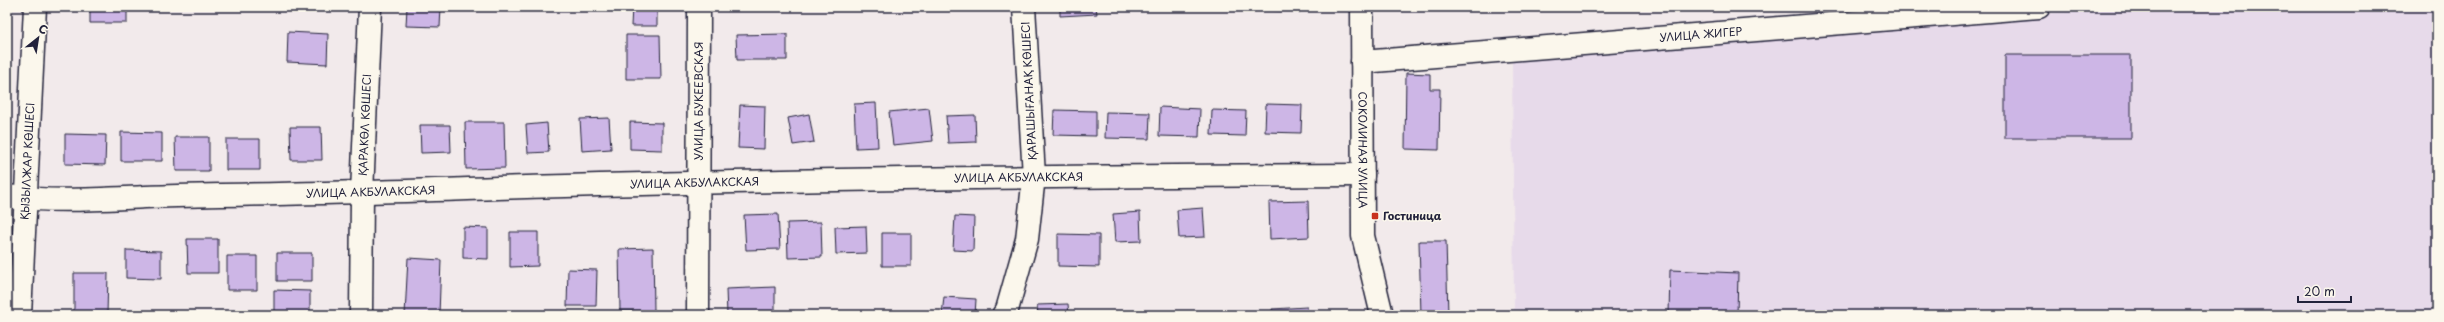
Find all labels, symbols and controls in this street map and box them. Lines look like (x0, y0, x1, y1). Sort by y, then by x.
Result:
north arrow (18, 18, 58, 58)
text: С (35, 19, 51, 38)
street label: ҚАРАШЫҒАНАҚ КӨШЕСІ (1016, 21, 1041, 161)
street label: УЛИЦА ЖИГЕР (1659, 22, 1743, 46)
street label: УЛИЦА БУКЕЕВСКАЯ (690, 42, 707, 160)
street label: ҚАРАКӨЛ КӨШЕСІ (354, 74, 375, 176)
street label: СОКОЛИНАЯ УЛИЦА (1354, 91, 1372, 209)
street label: ҚЫЗЫЛЖАР КӨШЕСІ (16, 102, 38, 220)
street label: УЛИЦА АКБУЛАКСКАЯ (954, 168, 1083, 186)
street label: УЛИЦА АКБУЛАКСКАЯ (630, 172, 759, 192)
street label: УЛИЦА АКБУЛАКСКАЯ (306, 181, 436, 201)
place label: Гостиница (1383, 207, 1442, 224)
marker: Гостиница (1370, 211, 1380, 221)
scale bar (2298, 278, 2351, 304)
text: 20 m (2304, 282, 2335, 300)

